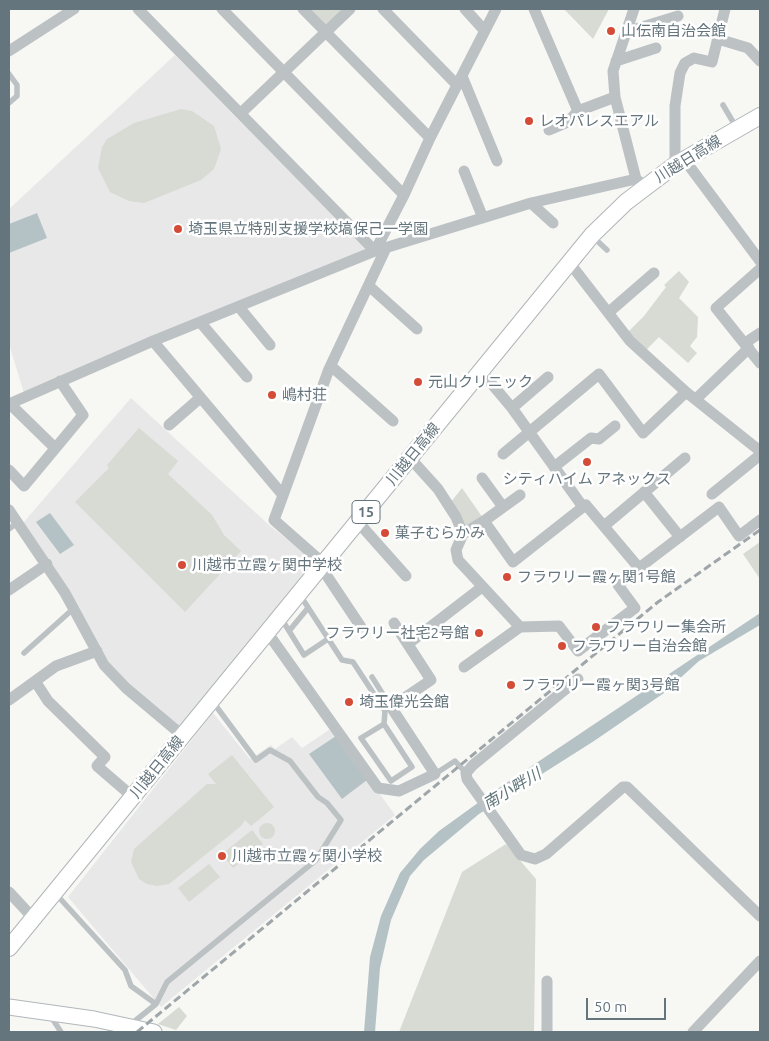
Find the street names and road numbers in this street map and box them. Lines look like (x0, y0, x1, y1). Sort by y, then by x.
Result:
street label: 川越日高線 (651, 131, 725, 187)
street label: 川越日高線 (382, 419, 444, 489)
road number: 15 (352, 501, 380, 524)
street label: 川越日高線 (126, 732, 188, 802)

